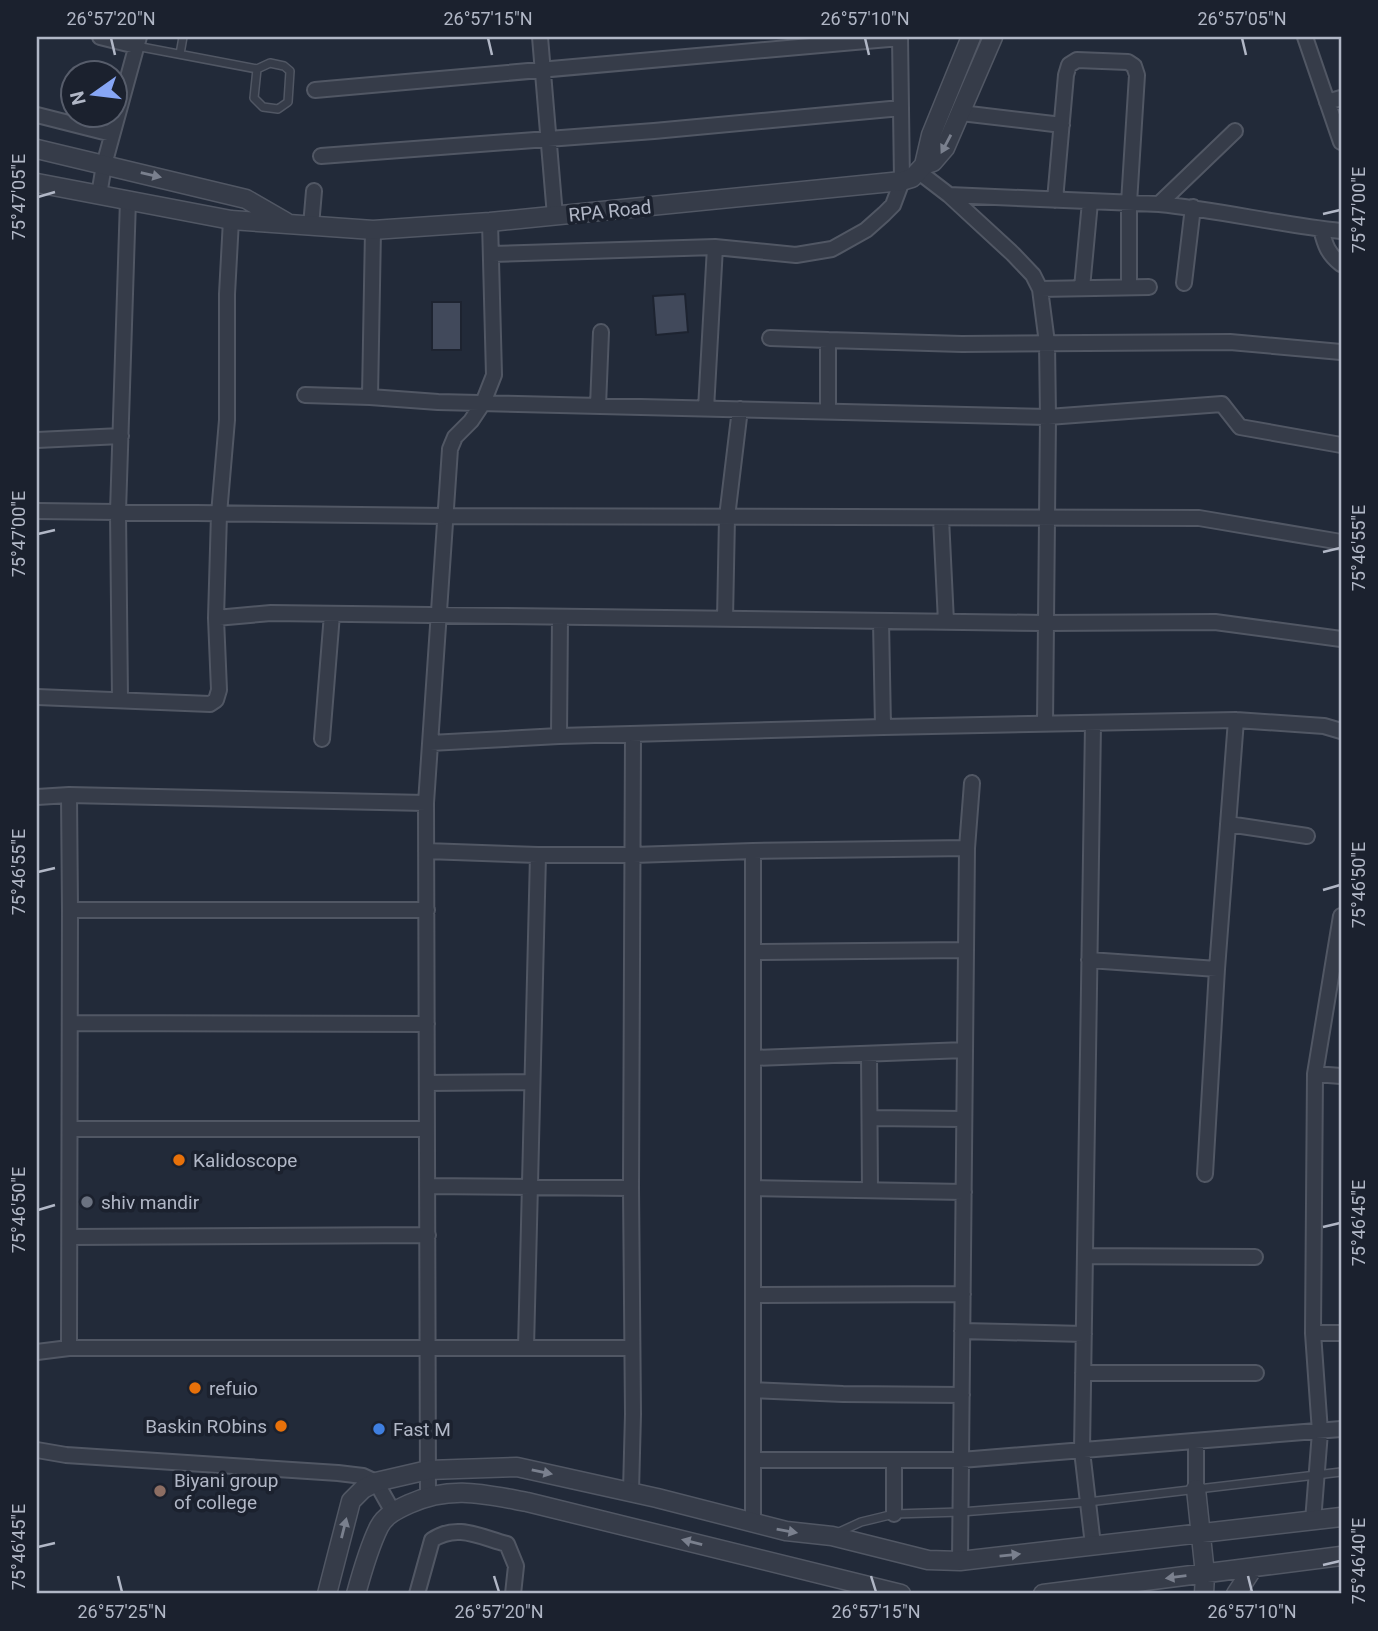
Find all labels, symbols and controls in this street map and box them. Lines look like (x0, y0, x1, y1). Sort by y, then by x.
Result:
text: 26°57'20"N (66, 8, 156, 29)
text: 26°57'15"N (443, 8, 533, 29)
text: 26°57'10"N (820, 8, 910, 29)
text: 26°57'05"N (1197, 8, 1287, 29)
north arrow (60, 60, 130, 130)
text: N (65, 89, 91, 107)
one-way arrow (941, 134, 952, 154)
text: 75°47'05"E (8, 154, 29, 240)
text: 75°47'00"E (1348, 167, 1369, 253)
one-way arrow (140, 170, 162, 181)
street label: RPA Road (567, 195, 653, 227)
text: 75°47'00"E (8, 491, 29, 577)
text: 75°46'55"E (1348, 505, 1369, 591)
text: 75°46'55"E (8, 829, 29, 915)
text: 75°46'50"E (1348, 842, 1369, 928)
place label: Kalidoscope (193, 1149, 297, 1172)
marker: Kalidoscope (171, 1152, 187, 1168)
text: 75°46'50"E (8, 1167, 29, 1253)
text: 75°46'45"E (1348, 1180, 1369, 1266)
place label: shiv mandir (101, 1191, 200, 1214)
marker: shiv mandir (79, 1194, 95, 1210)
place label: refuio (209, 1377, 258, 1400)
marker: refuio (187, 1380, 203, 1396)
place label: Baskin RObins (145, 1415, 267, 1438)
marker: Baskin RObins (273, 1418, 289, 1434)
place label: Fast M (393, 1418, 451, 1441)
marker: Fast M (371, 1421, 387, 1437)
one-way arrow (531, 1467, 553, 1478)
place label: Biyani group of college (174, 1469, 278, 1514)
marker: Biyani group of college (152, 1483, 168, 1499)
text: 75°46'45"E (8, 1504, 29, 1590)
one-way arrow (339, 1517, 350, 1539)
text: 75°46'40"E (1348, 1518, 1369, 1604)
one-way arrow (776, 1526, 798, 1537)
one-way arrow (681, 1536, 703, 1547)
one-way arrow (1000, 1549, 1022, 1560)
one-way arrow (1165, 1572, 1187, 1583)
text: 26°57'25"N (77, 1601, 167, 1622)
text: 26°57'20"N (454, 1601, 544, 1622)
text: 26°57'15"N (831, 1601, 921, 1622)
text: 26°57'10"N (1207, 1601, 1297, 1622)

